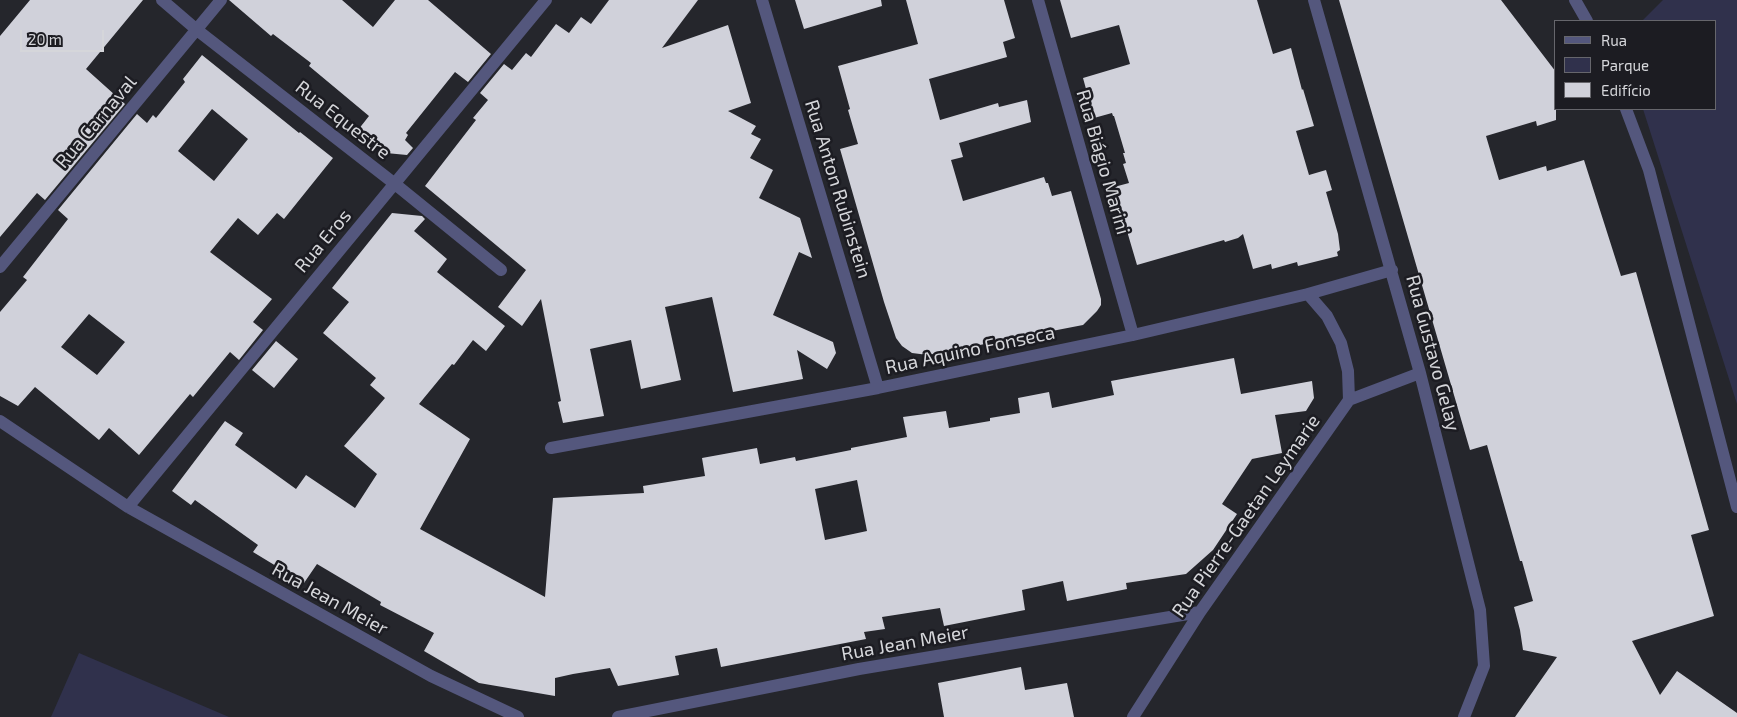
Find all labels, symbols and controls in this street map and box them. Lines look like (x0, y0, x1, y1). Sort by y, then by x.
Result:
scale bar (22, 20, 106, 52)
legend (1554, 20, 1717, 110)
text: 20 m (28, 30, 62, 48)
text: Rua (1601, 31, 1627, 49)
text: Parque (1601, 56, 1649, 74)
street label: Rua Carnaval (51, 71, 141, 173)
street label: Rua Equestre (291, 76, 395, 164)
text: Edifício (1601, 81, 1651, 99)
street label: Rua Biágio Marini (1071, 87, 1135, 237)
street label: Rua Anton Rubinstein (800, 97, 876, 281)
street label: Rua Eros (290, 205, 356, 277)
street label: Rua Gustavo Gelay (1401, 273, 1465, 433)
street label: Rua Aquino Fonseca (883, 321, 1057, 379)
street label: Rua Pierre-Gaetan Leymarie (1167, 410, 1325, 622)
street label: Rua Jean Meier (268, 558, 392, 640)
street label: Rua Jean Meier (839, 621, 971, 665)

